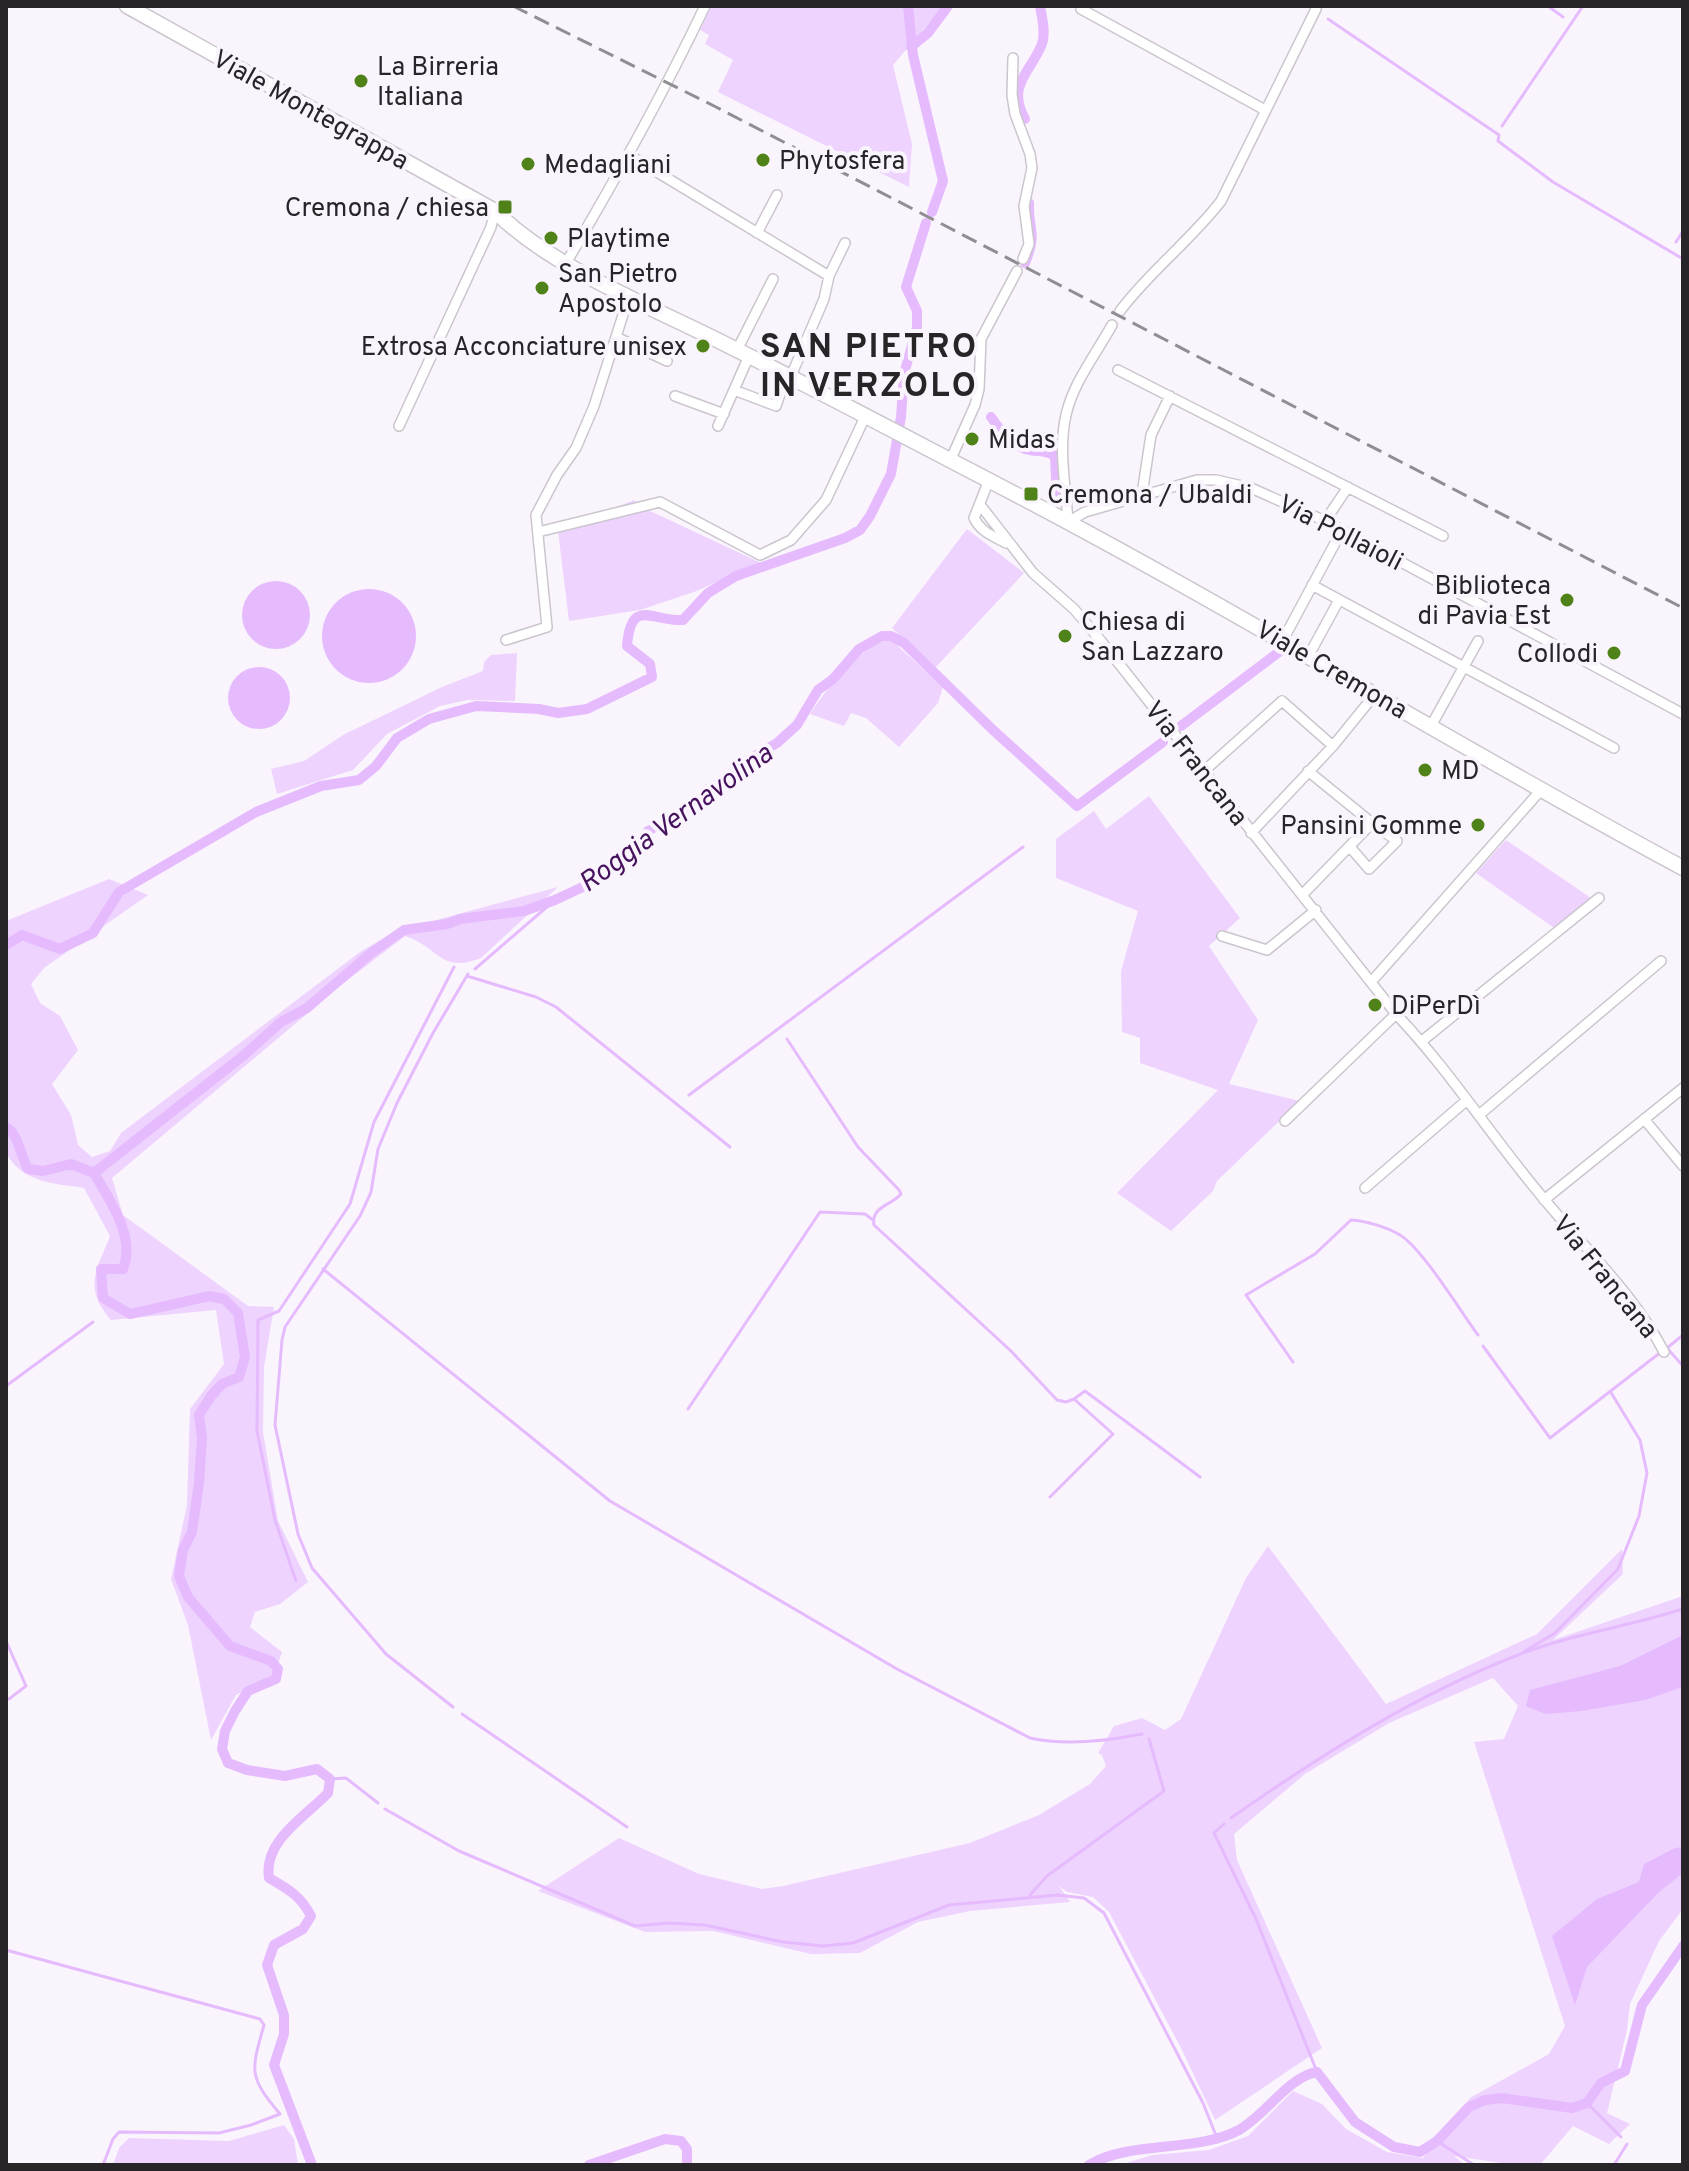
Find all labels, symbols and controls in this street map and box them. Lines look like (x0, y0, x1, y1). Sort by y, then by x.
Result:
street label: Viale Montegrappa (206, 44, 414, 179)
place label: La Birreria Italiana (377, 52, 499, 115)
marker: La Birreria Italiana (352, 72, 370, 90)
place label: Phytosfera (779, 146, 905, 179)
place label: Medagliani (544, 150, 671, 183)
marker: Phytosfera (754, 151, 772, 169)
marker: Medagliani (519, 155, 537, 173)
place label: Cremona / chiesa (285, 193, 489, 226)
marker: Cremona / chiesa (496, 198, 514, 216)
place label: Playtime (567, 224, 670, 257)
marker: Playtime (542, 229, 560, 247)
place label: San Pietro Apostolo (558, 259, 678, 322)
marker: San Pietro Apostolo (533, 279, 551, 297)
district label: SAN PIETRO IN VERZOLO (760, 327, 978, 409)
place label: Extrosa Acconciature unisex (361, 332, 687, 365)
marker: Extrosa Acconciature unisex (694, 337, 712, 355)
place label: Midas (988, 425, 1056, 458)
marker: Midas (963, 430, 981, 448)
place label: Cremona / Ubaldi (1047, 480, 1252, 513)
marker: Cremona / Ubaldi (1022, 485, 1040, 503)
street label: Via Pollaioli (1272, 489, 1408, 580)
place label: Biblioteca di Pavia Est (1418, 571, 1551, 634)
marker: Biblioteca di Pavia Est (1558, 591, 1576, 609)
place label: Chiesa di San Lazzaro (1081, 607, 1224, 670)
street label: Viale Cremona (1249, 614, 1413, 728)
marker: Chiesa di San Lazzaro (1056, 627, 1074, 645)
place label: Collodi (1517, 639, 1598, 672)
marker: Collodi (1605, 644, 1623, 662)
street label: Via Francana (1136, 695, 1254, 834)
water label: Roggia Vernavolina (573, 737, 781, 902)
place label: MD (1441, 756, 1480, 789)
marker: MD (1416, 761, 1434, 779)
place label: Pansini Gomme (1280, 811, 1462, 844)
marker: Pansini Gomme (1469, 816, 1487, 834)
place label: DiPerDì (1391, 991, 1481, 1024)
marker: DiPerDì (1366, 996, 1384, 1014)
street label: Via Francana (1544, 1209, 1664, 1346)

